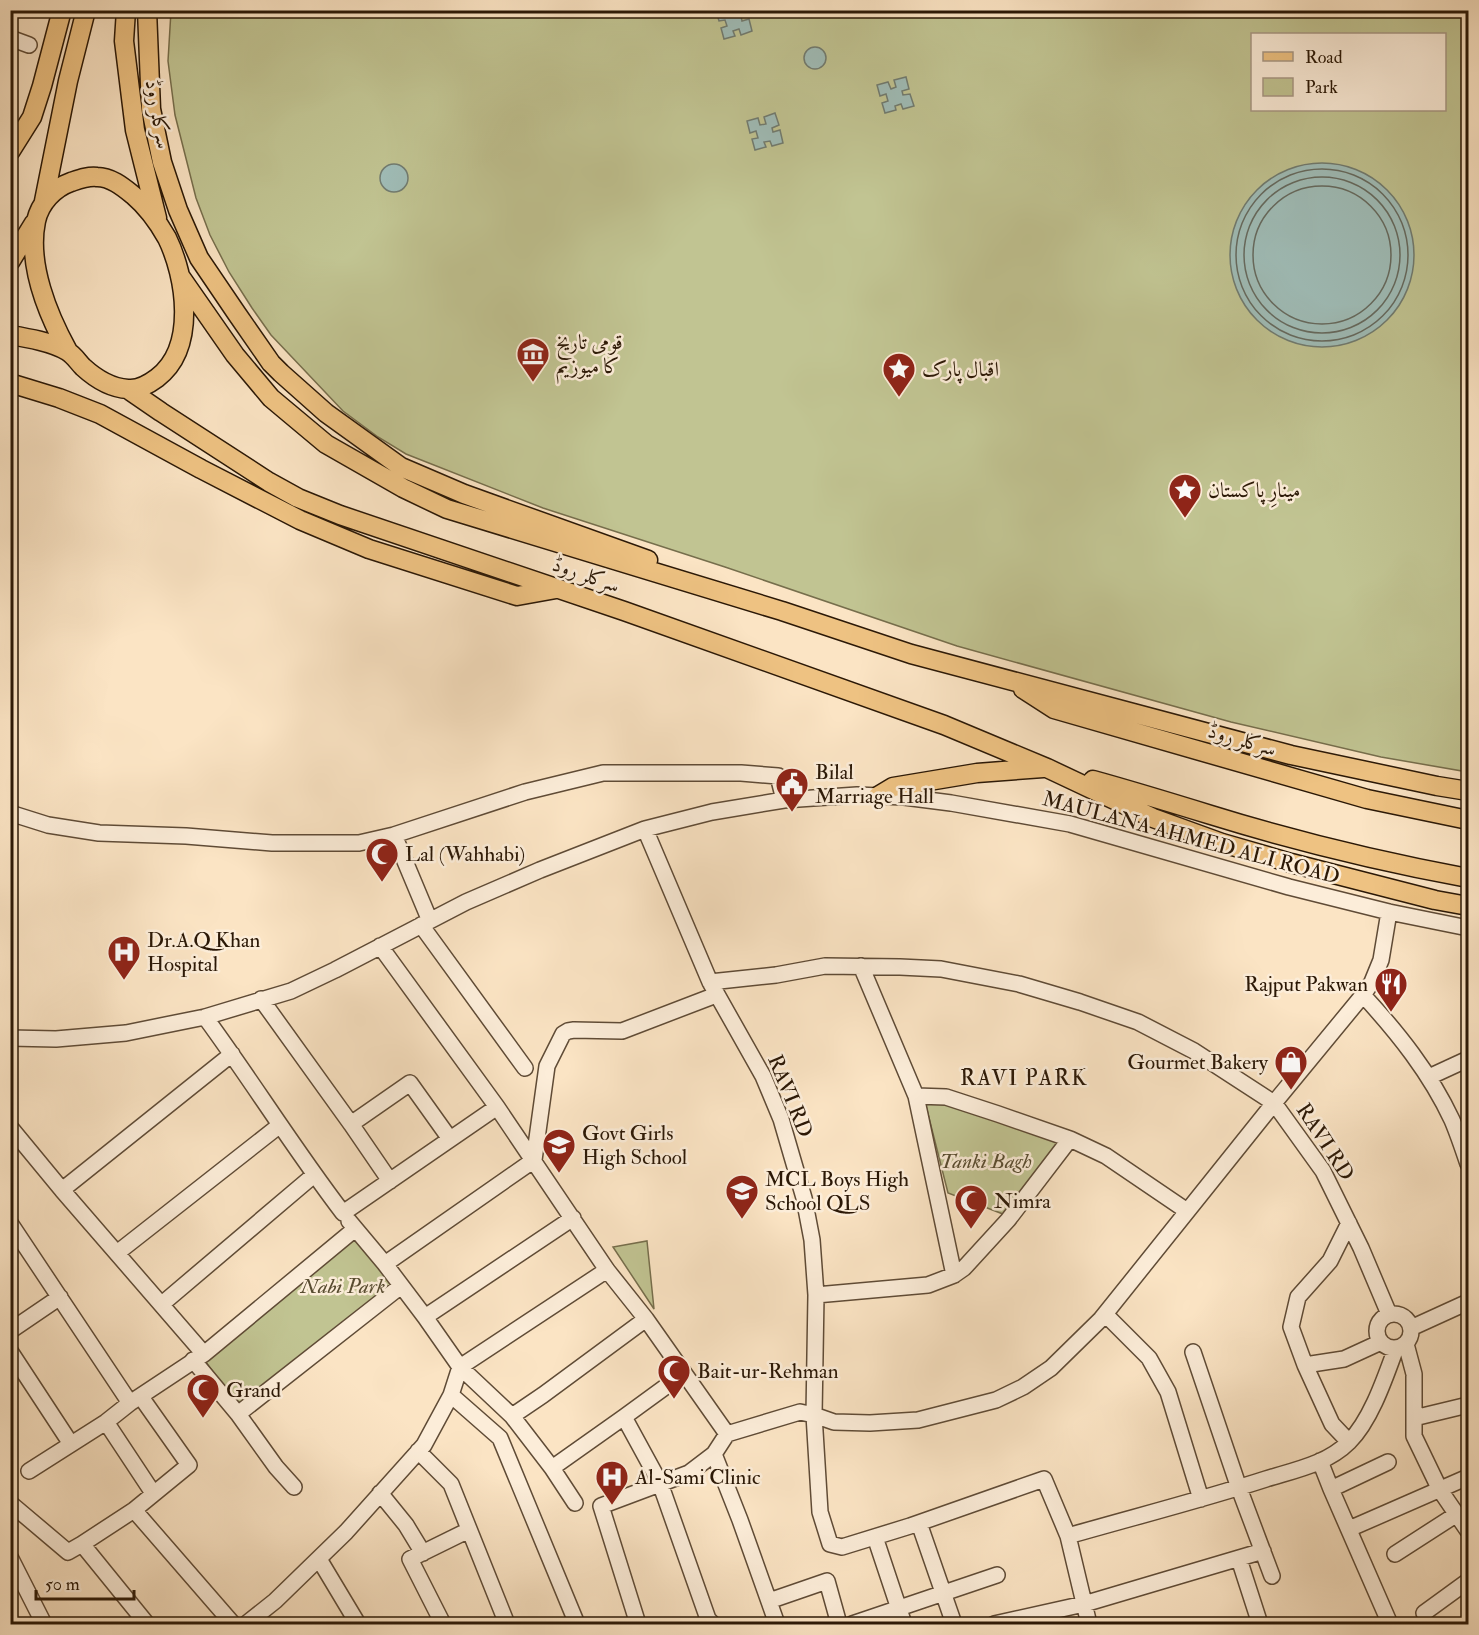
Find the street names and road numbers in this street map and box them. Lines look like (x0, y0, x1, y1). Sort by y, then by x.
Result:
street label: سرکلر روڈ (139, 77, 177, 151)
street label: سرکلر روڈ (549, 551, 623, 599)
street label: سرکلر روڈ (1205, 717, 1279, 763)
street label: MAULANA AHMED ALI ROAD (1039, 785, 1343, 891)
street label: RAVI RD (761, 1051, 819, 1141)
street label: RAVI RD (1290, 1098, 1360, 1186)

